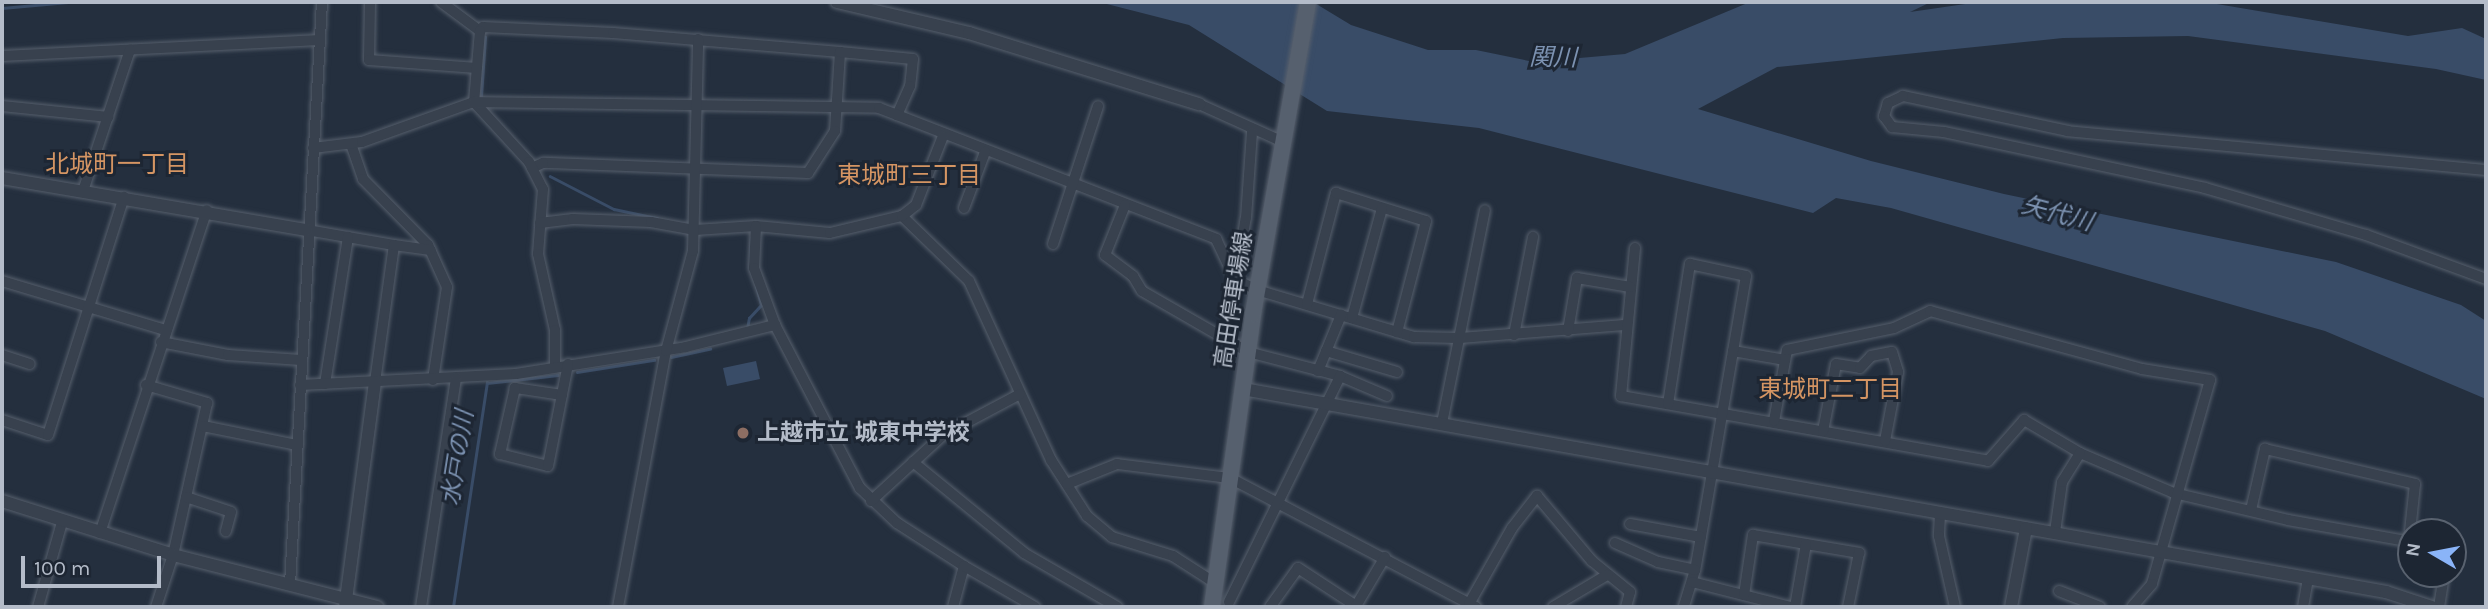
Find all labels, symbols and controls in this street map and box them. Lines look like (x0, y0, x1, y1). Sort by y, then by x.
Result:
water label: 関川 (1529, 43, 1577, 73)
district label: 北城町一丁目 (45, 151, 189, 179)
district label: 東城町三丁目 (837, 162, 981, 190)
water label: 矢代川 (2018, 191, 2096, 237)
street label: 高田停車場線 (1210, 230, 1258, 370)
district label: 東城町二丁目 (1758, 376, 1902, 404)
water label: 水戸の川 (436, 408, 480, 508)
place label: 上越市立 城東中学校 (757, 419, 970, 447)
marker: 上越市立 城東中学校 (735, 425, 751, 441)
north arrow (2397, 518, 2467, 588)
text: N (2401, 541, 2425, 558)
scale bar (24, 542, 164, 586)
text: 100 m (34, 556, 91, 580)

